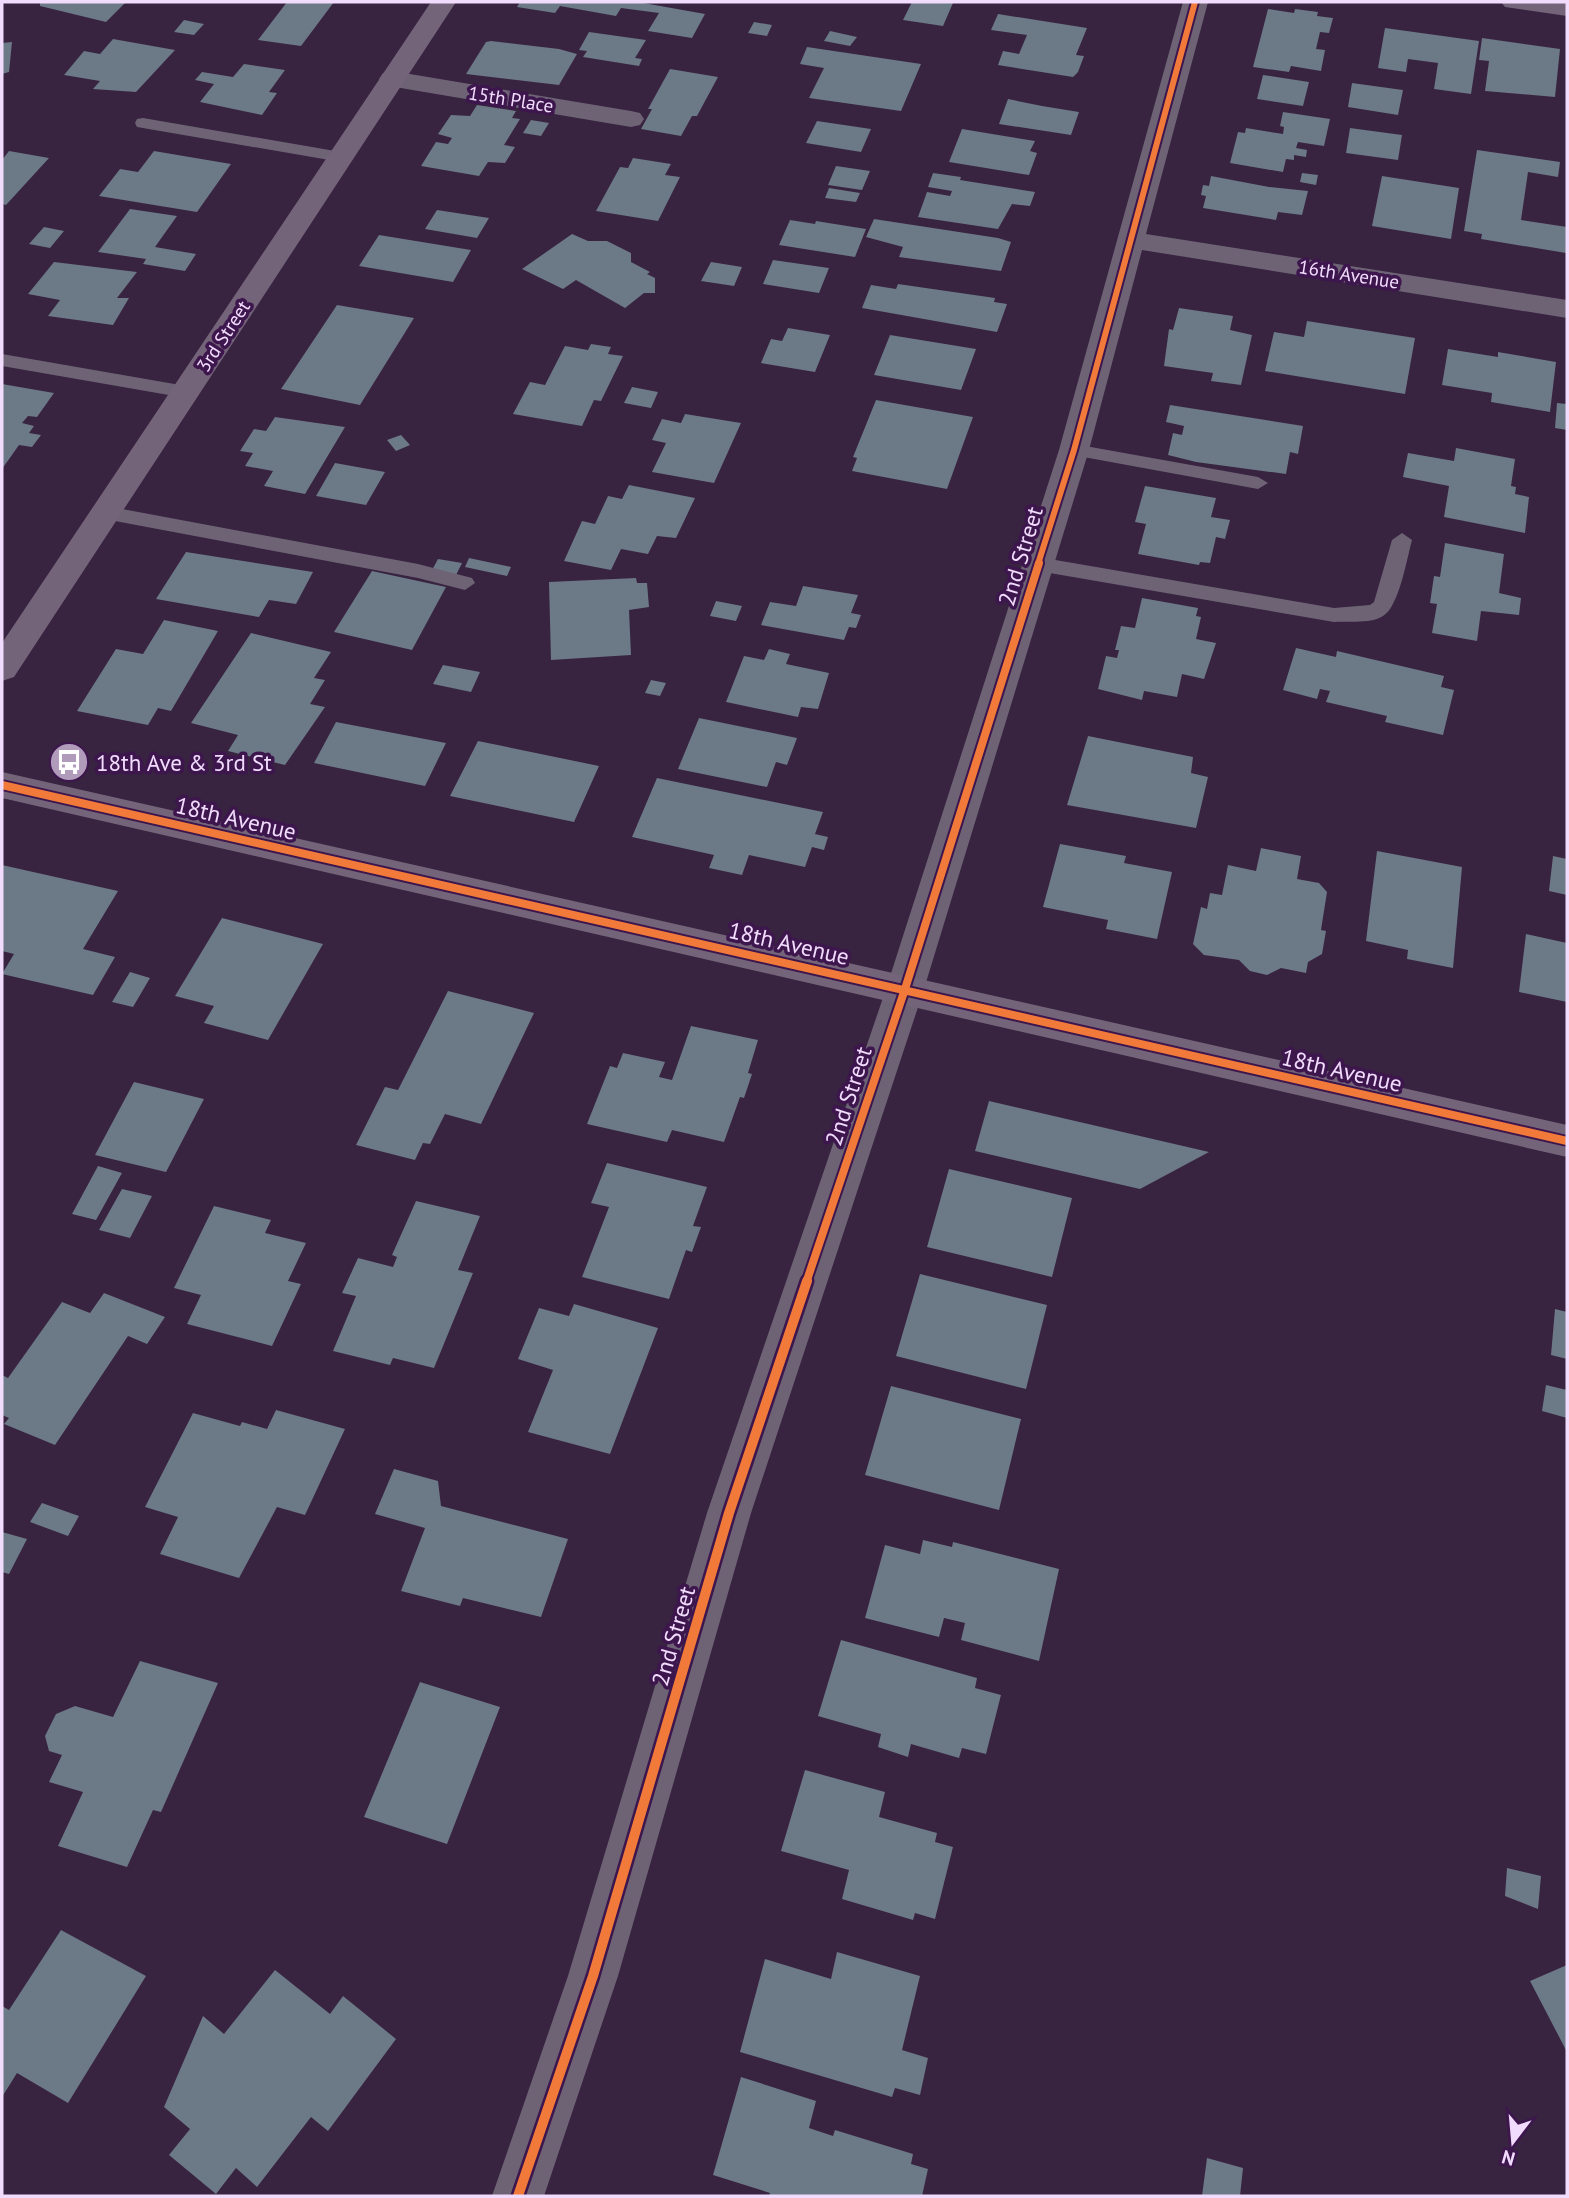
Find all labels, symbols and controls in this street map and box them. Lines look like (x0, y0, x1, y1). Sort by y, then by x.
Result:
street label: 15th Place (467, 80, 555, 118)
street label: 16th Avenue (1297, 254, 1401, 294)
street label: 3rd Street (191, 295, 255, 376)
street label: 2nd Street (991, 503, 1049, 609)
bus stop icon: 18th Ave & 3rd St (48, 741, 90, 783)
place label: 18th Ave & 3rd St (96, 748, 272, 777)
street label: 18th Avenue (173, 790, 299, 846)
street label: 18th Avenue (726, 915, 852, 971)
street label: 18th Avenue (1279, 1042, 1405, 1098)
street label: 2nd Street (818, 1043, 878, 1149)
street label: 2nd Street (645, 1583, 701, 1689)
north arrow (1478, 2107, 1548, 2177)
text: N (1499, 2145, 1518, 2172)

